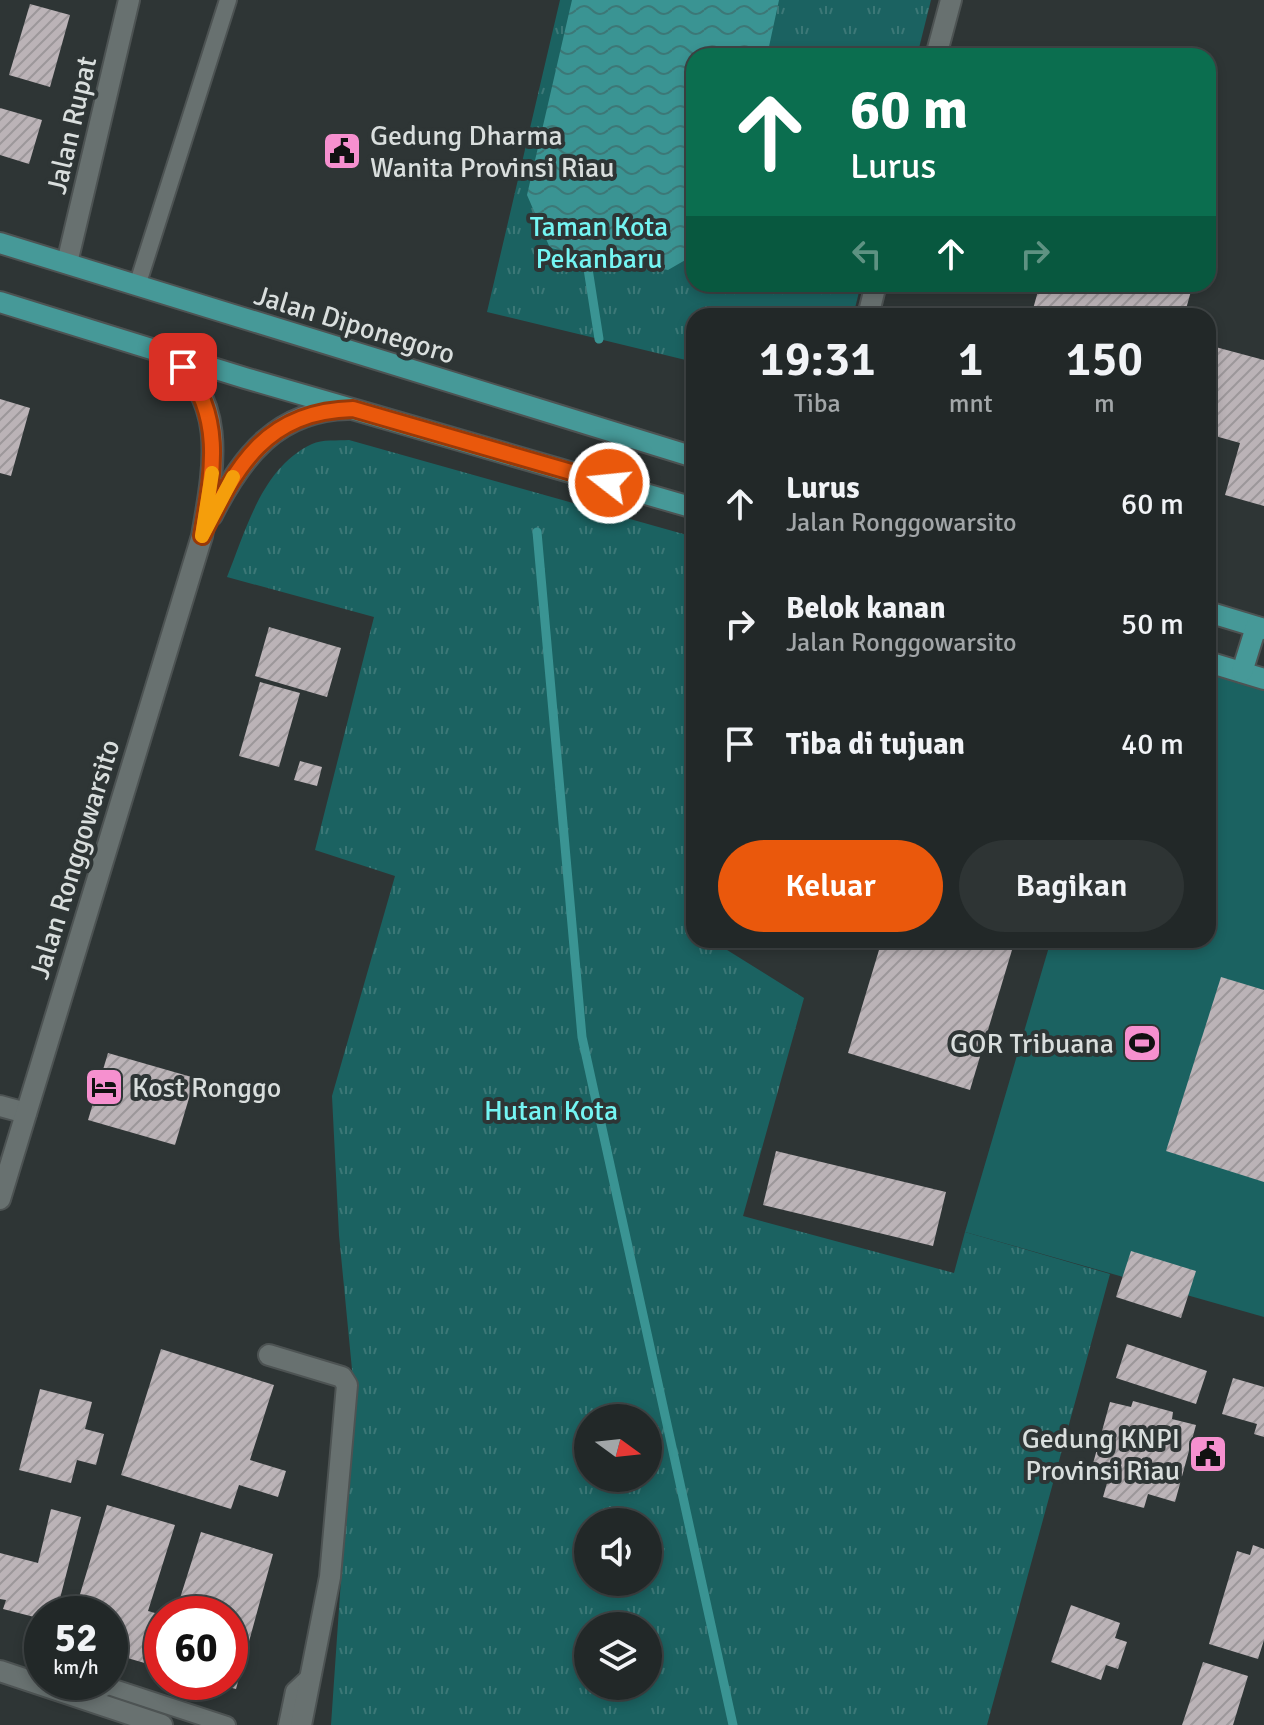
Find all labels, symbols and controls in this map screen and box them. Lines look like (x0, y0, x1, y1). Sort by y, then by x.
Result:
street label: Jalan Rupat (40, 53, 104, 197)
text: 60 m (850, 75, 968, 144)
icon: ahead (718, 80, 822, 184)
place label: Gedung Dharma Wanita Provinsi Riau (370, 119, 615, 185)
public building icon: Gedung Dharma Wanita Provinsi Riau (321, 130, 363, 172)
text: Lurus (850, 144, 936, 189)
park label: Taman Kota Pekanbaru (530, 210, 668, 276)
icon: left (845, 232, 889, 276)
icon: ahead (929, 232, 973, 276)
icon: right (1013, 232, 1057, 276)
street label: Jalan Diponegoro (250, 278, 459, 372)
text: 19:31 (759, 330, 876, 389)
text: 1 (958, 330, 984, 389)
text: 150 (1065, 330, 1143, 389)
pin (149, 333, 217, 401)
icon: arrive (161, 345, 205, 389)
text: Tiba (794, 388, 841, 420)
text: mnt (949, 388, 993, 420)
text: m (1094, 388, 1115, 420)
position arrow (567, 441, 651, 525)
text: Lurus (786, 470, 860, 507)
icon: ahead (718, 482, 762, 526)
text: 60 m (1121, 486, 1184, 523)
text: Jalan Ronggowarsito (786, 507, 1017, 539)
text: Belok kanan (786, 590, 946, 627)
icon: right (718, 602, 762, 646)
text: 50 m (1121, 606, 1184, 643)
text: Jalan Ronggowarsito (786, 627, 1017, 659)
icon: arrive (718, 722, 762, 766)
text: Tiba di tujuan (786, 726, 965, 763)
text: 40 m (1121, 726, 1184, 763)
street label: Jalan Ronggowarsito (22, 736, 128, 983)
button: Keluar (718, 840, 943, 932)
button: Bagikan (959, 840, 1184, 932)
sports icon: GOR Tribuana (1121, 1022, 1163, 1064)
place label: GOR Tribuana (950, 1027, 1114, 1061)
hotel icon: Kost Ronggo (83, 1066, 125, 1108)
place label: Kost Ronggo (132, 1071, 281, 1105)
park label: Hutan Kota (484, 1094, 618, 1128)
north arrow (574, 1404, 662, 1492)
map controls (574, 1404, 662, 1700)
place label: Gedung KNPI Provinsi Riau (1022, 1422, 1180, 1488)
public building icon: Gedung KNPI Provinsi Riau (1187, 1433, 1229, 1475)
button: sound (574, 1508, 662, 1596)
speed limit sign: 60 (144, 1596, 248, 1700)
button: layers (574, 1612, 662, 1700)
text: 52 (54, 1613, 98, 1663)
text: km/h (53, 1655, 99, 1680)

